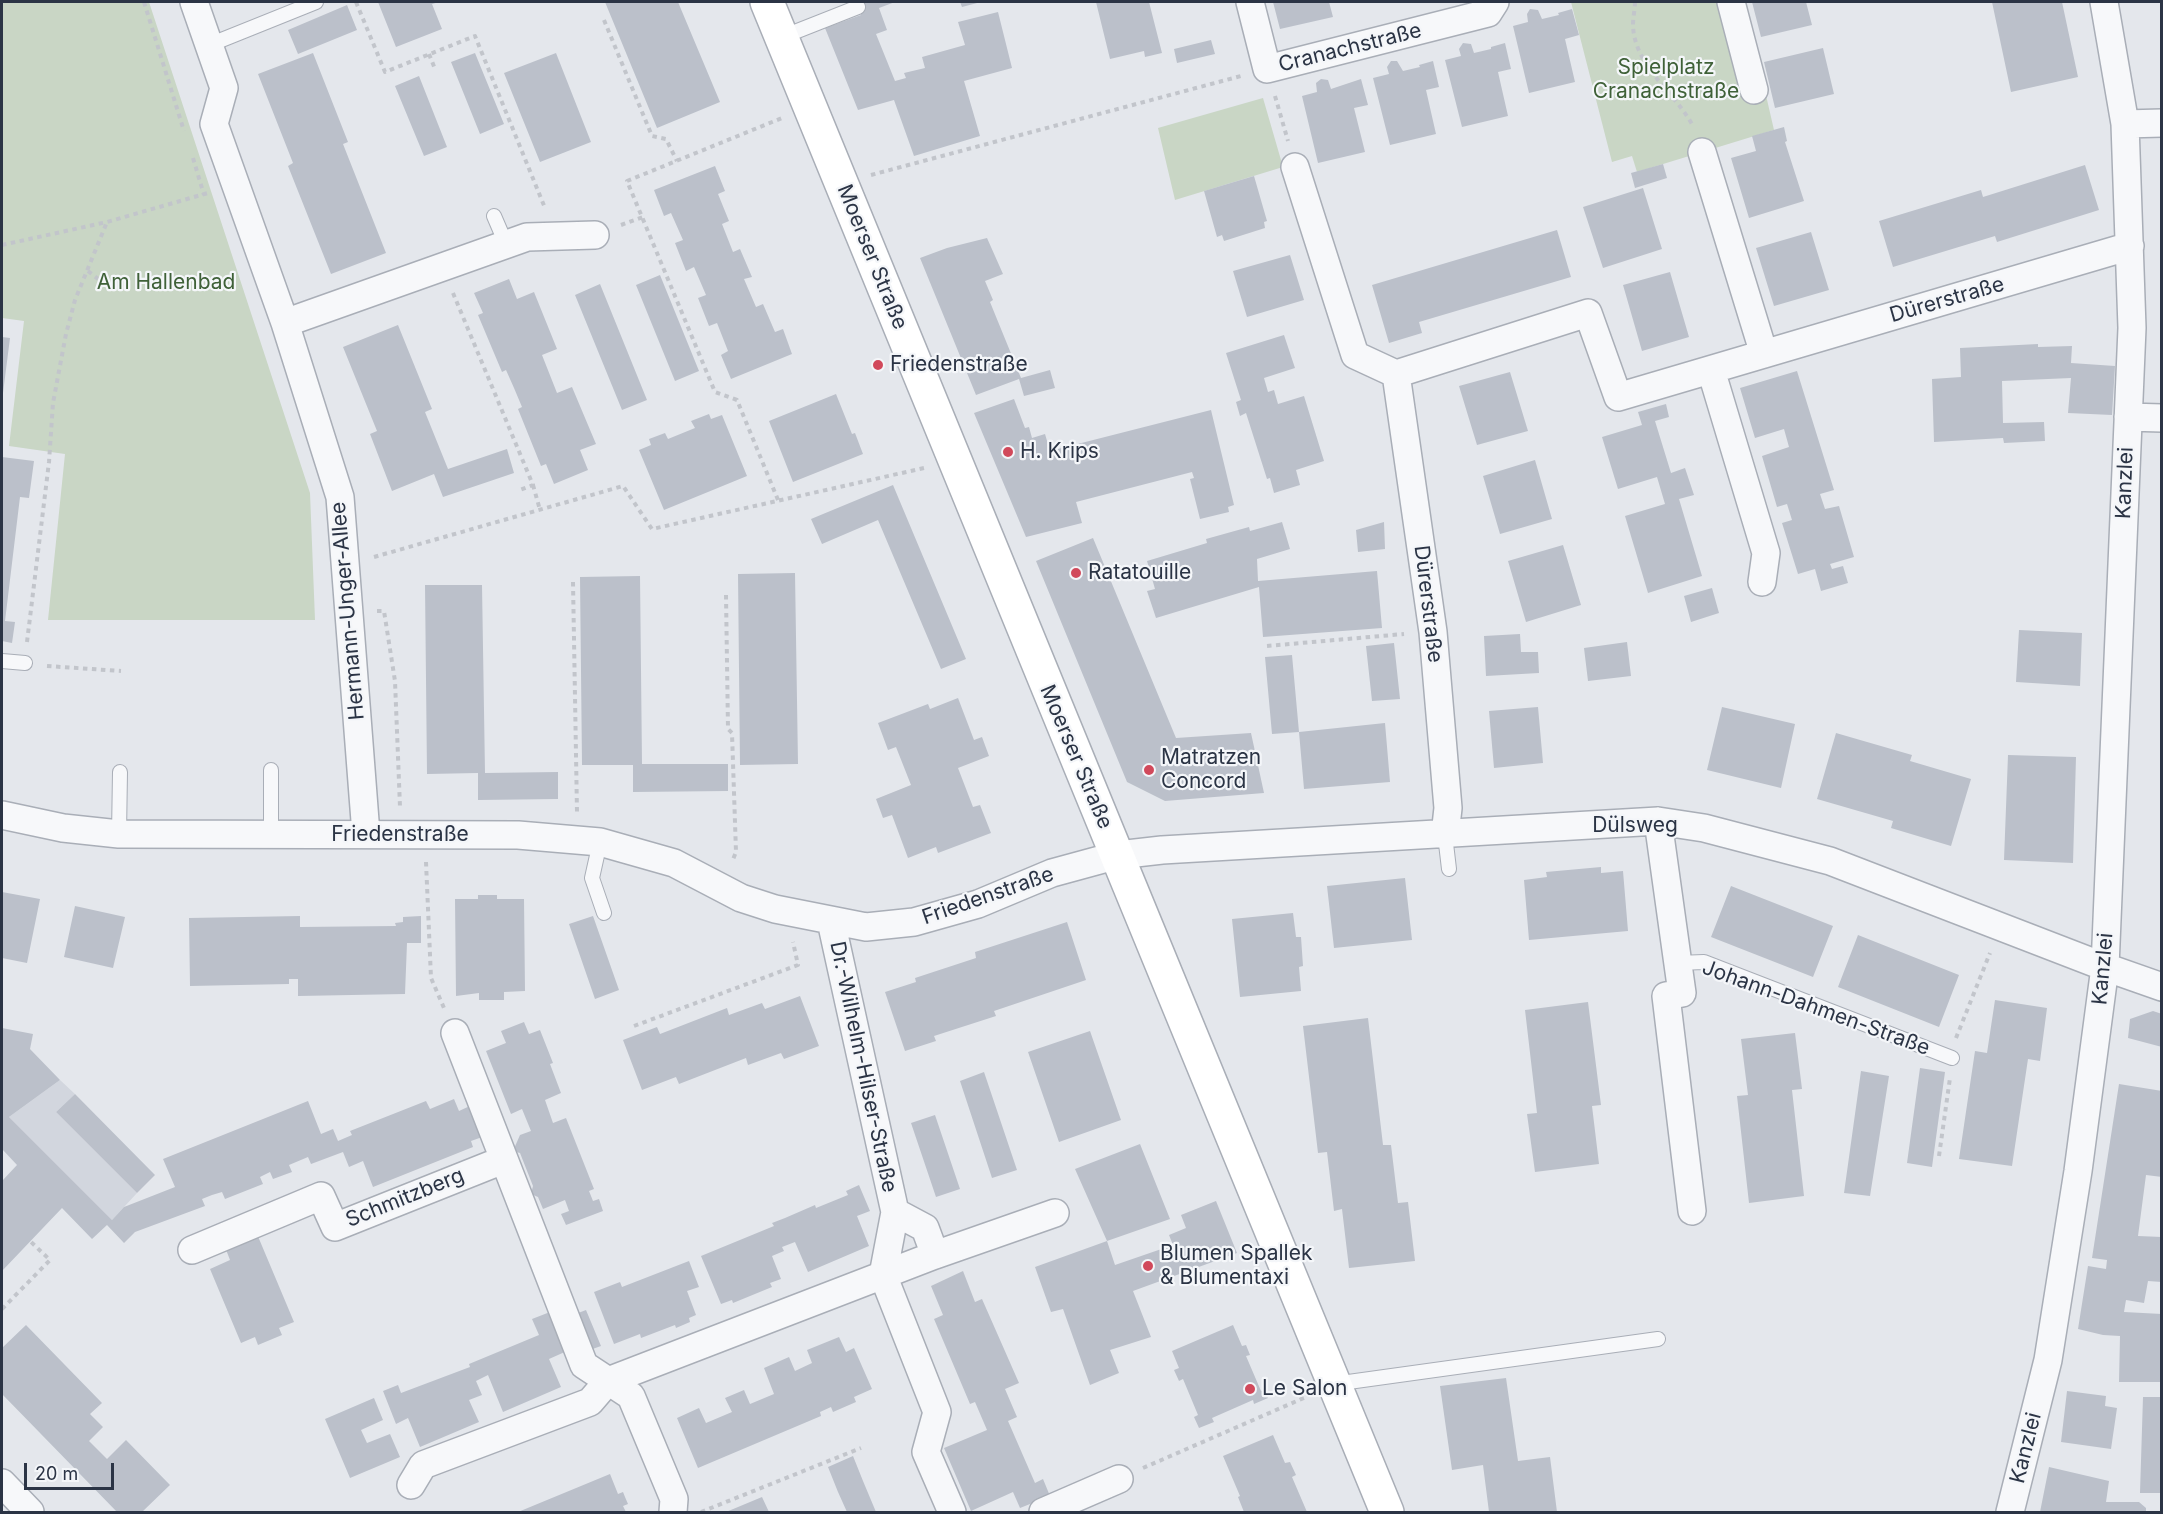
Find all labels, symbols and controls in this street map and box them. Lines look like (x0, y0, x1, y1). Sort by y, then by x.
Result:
street label: Cranachstraße (1276, 18, 1424, 78)
park label: Spielplatz Cranachstraße (1593, 55, 1739, 105)
street label: Moerser Straße (831, 181, 913, 333)
park label: Am Hallenbad (97, 270, 235, 296)
street label: Dürerstraße (1887, 272, 2007, 328)
place label: Friedenstraße (890, 352, 1028, 378)
marker: Friedenstraße (871, 358, 885, 372)
place label: H. Krips (1020, 439, 1099, 465)
marker: H. Krips (1001, 445, 1015, 459)
street label: Kanzlei (2111, 446, 2139, 520)
street label: Hermann-Unger-Allee (326, 501, 370, 721)
street label: Dürerstraße (1408, 544, 1448, 664)
place label: Ratatouille (1088, 560, 1191, 586)
marker: Ratatouille (1069, 566, 1083, 580)
street label: Moerser Straße (1034, 681, 1118, 833)
place label: Matratzen Concord (1161, 745, 1261, 795)
marker: Matratzen Concord (1142, 763, 1156, 777)
street label: Dülsweg (1592, 813, 1678, 839)
street label: Friedenstraße (331, 822, 469, 848)
street label: Friedenstraße (919, 862, 1057, 930)
street label: Kanzlei (2087, 932, 2119, 1006)
street label: Dr.-Wilhelm-Hilser-Straße (824, 939, 902, 1195)
street label: Johann-Dahmen-Straße (1699, 955, 1933, 1061)
street label: Schmitzberg (342, 1163, 468, 1233)
place label: Blumen Spallek & Blumentaxi (1160, 1241, 1312, 1291)
marker: Blumen Spallek & Blumentaxi (1141, 1259, 1155, 1273)
place label: Le Salon (1262, 1376, 1347, 1402)
marker: Le Salon (1243, 1382, 1257, 1396)
street label: Kanzlei (2005, 1410, 2047, 1486)
scale bar (27, 1451, 117, 1489)
text: 20 m (35, 1463, 78, 1484)

